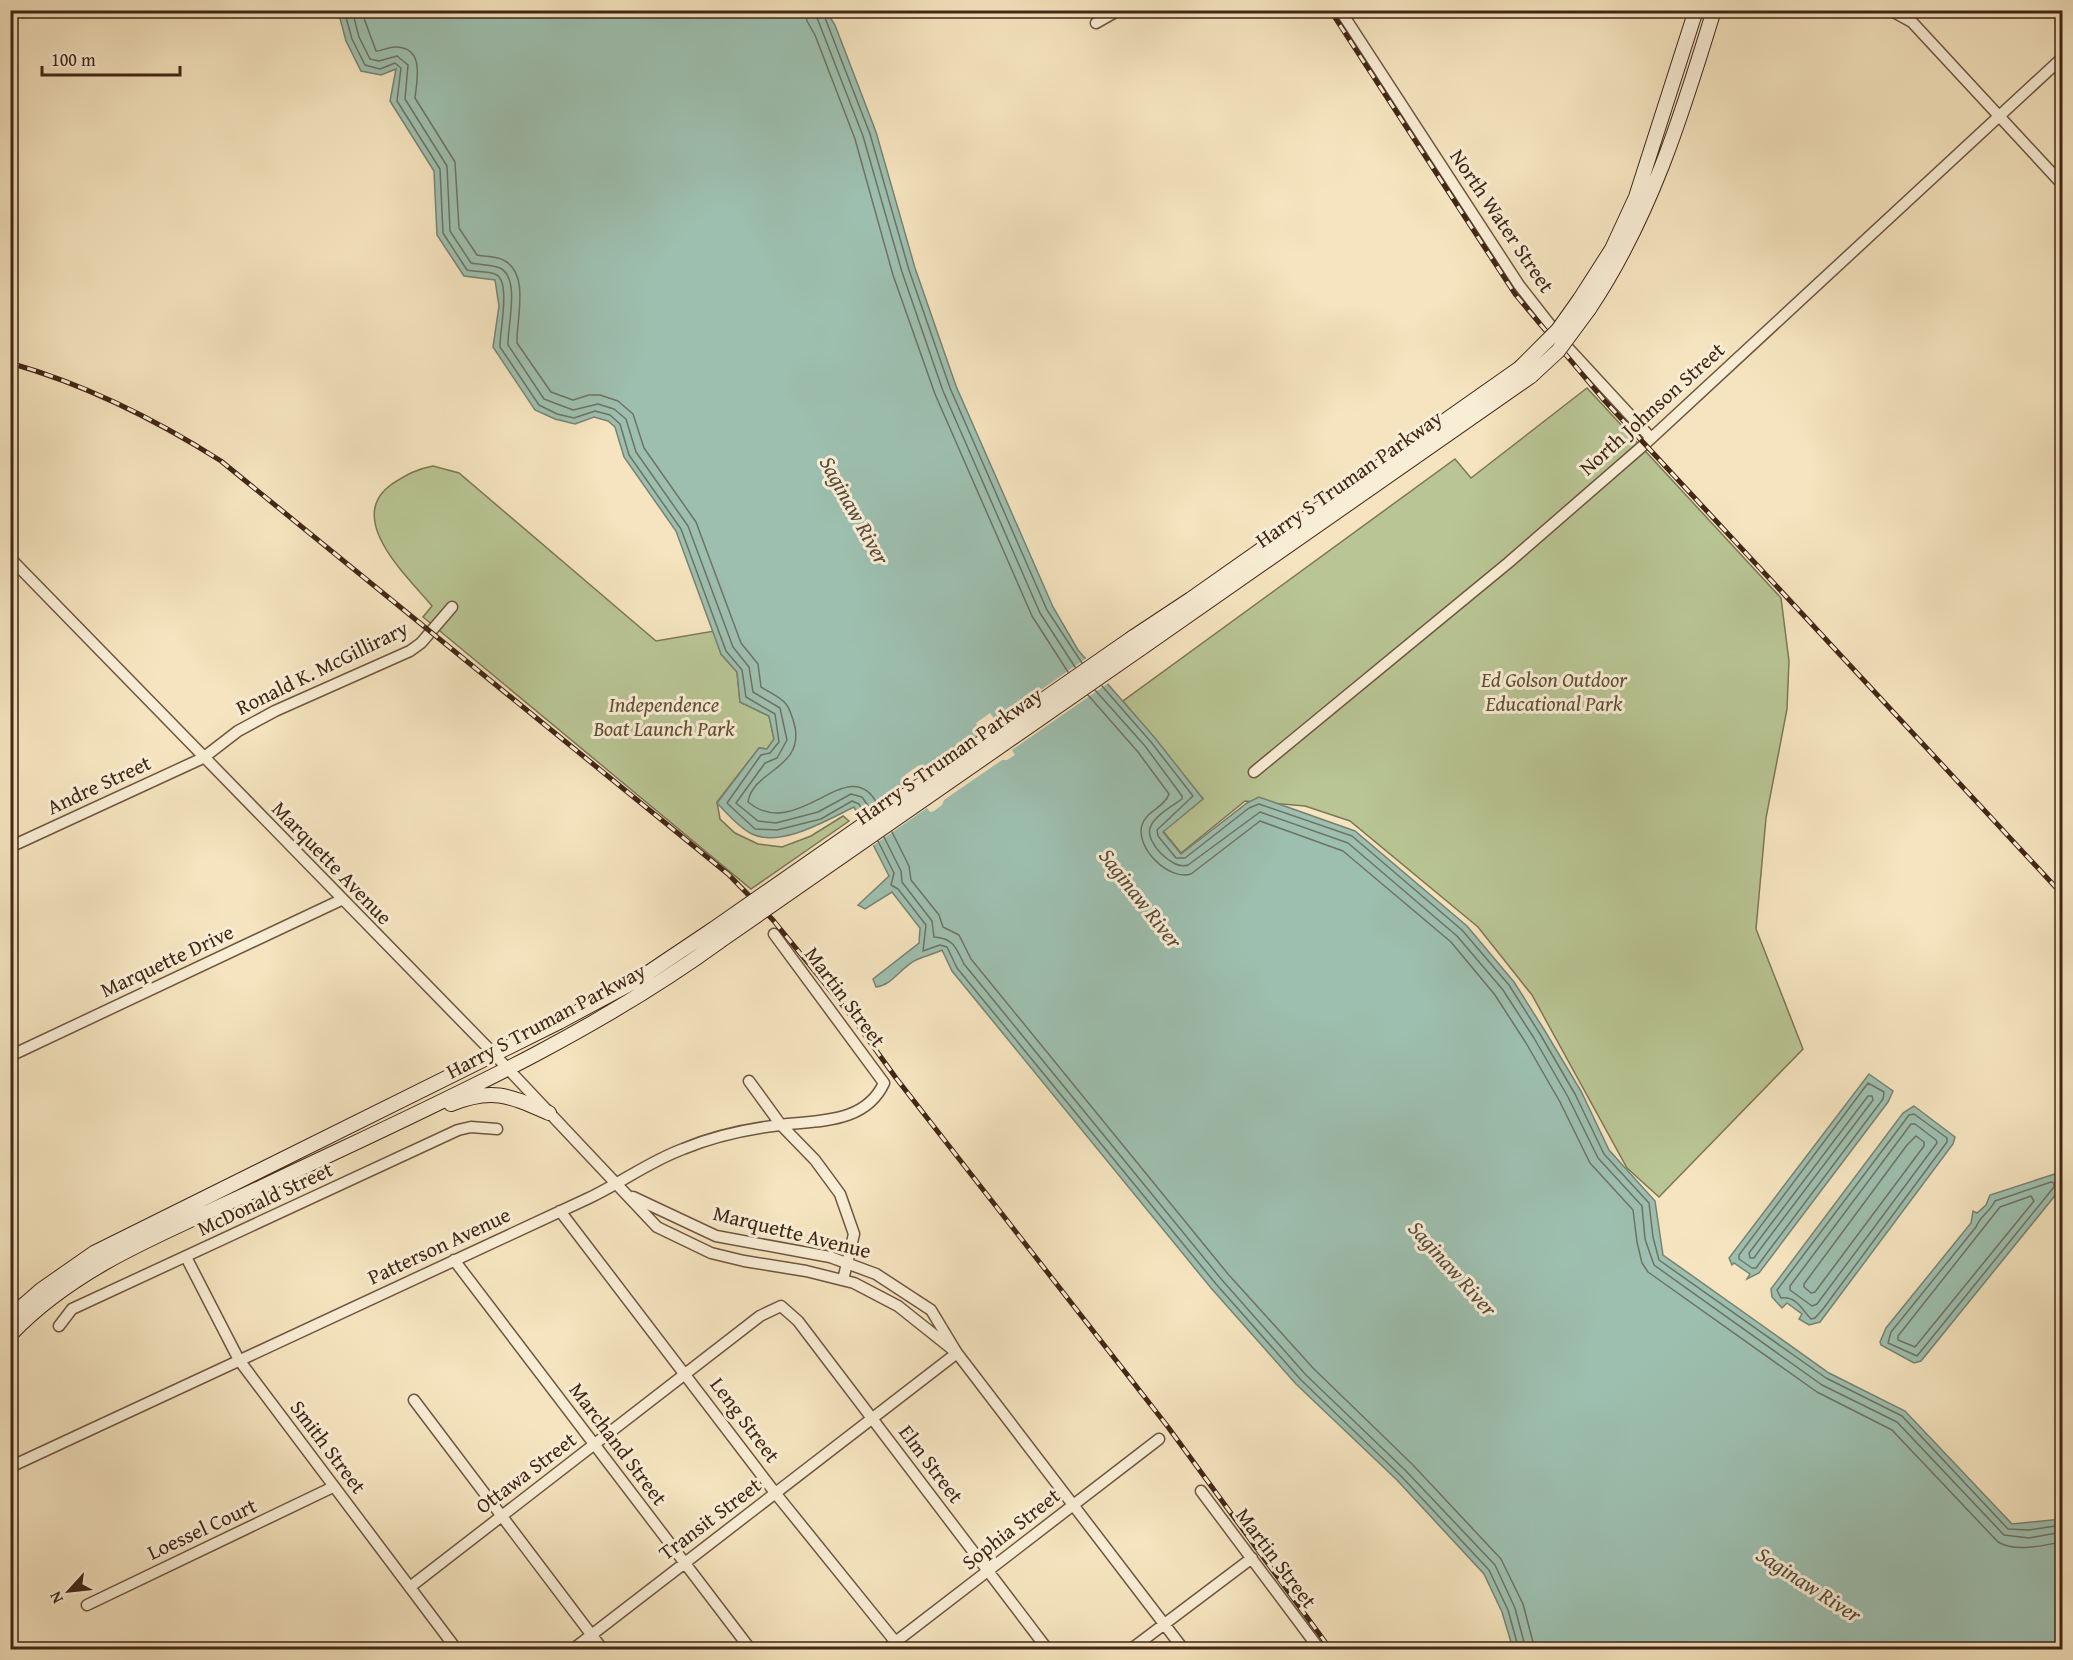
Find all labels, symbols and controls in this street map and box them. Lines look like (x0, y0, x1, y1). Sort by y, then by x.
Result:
scale bar (42, 39, 180, 77)
text: 100 m (51, 46, 96, 73)
street label: North Water Street (1443, 143, 1562, 299)
street label: North Johnson Street (1572, 334, 1732, 483)
street label: Harry S Truman Parkway (1249, 402, 1449, 555)
water label: Saginaw River (812, 450, 898, 571)
street label: Ronald K. McGillirary (230, 612, 414, 723)
park label: Ed Golson Outdoor Educational Park (1480, 664, 1628, 719)
street label: Harry S Truman Parkway (849, 679, 1049, 832)
park label: Independence Boat Launch Park (592, 689, 735, 744)
street label: Andre Street (42, 747, 156, 822)
street label: Marquette Avenue (265, 794, 400, 932)
water label: Saginaw River (1092, 841, 1191, 956)
street label: Marquette Drive (95, 916, 239, 1005)
street label: Martin Street (797, 940, 894, 1054)
street label: Harry S Truman Parkway (441, 955, 651, 1086)
street label: McDonald Street (192, 1153, 338, 1244)
street label: Marquette Avenue (710, 1197, 874, 1266)
street label: Patterson Avenue (362, 1199, 516, 1292)
water label: Saginaw River (1401, 1213, 1505, 1324)
street label: Leng Street (703, 1370, 788, 1469)
street label: Marchand Street (562, 1376, 675, 1512)
street label: Smith Street (283, 1393, 374, 1501)
street label: Elm Street (892, 1418, 972, 1510)
street label: Ottawa Street (469, 1424, 583, 1521)
street label: Transit Street (652, 1469, 768, 1567)
street label: Sophia Street (955, 1480, 1067, 1577)
street label: Loessel Court (142, 1489, 262, 1567)
street label: Martin Street (1228, 1501, 1325, 1615)
water label: Saginaw River (1750, 1538, 1869, 1630)
north arrow (39, 1561, 99, 1621)
text: N (42, 1587, 69, 1608)

